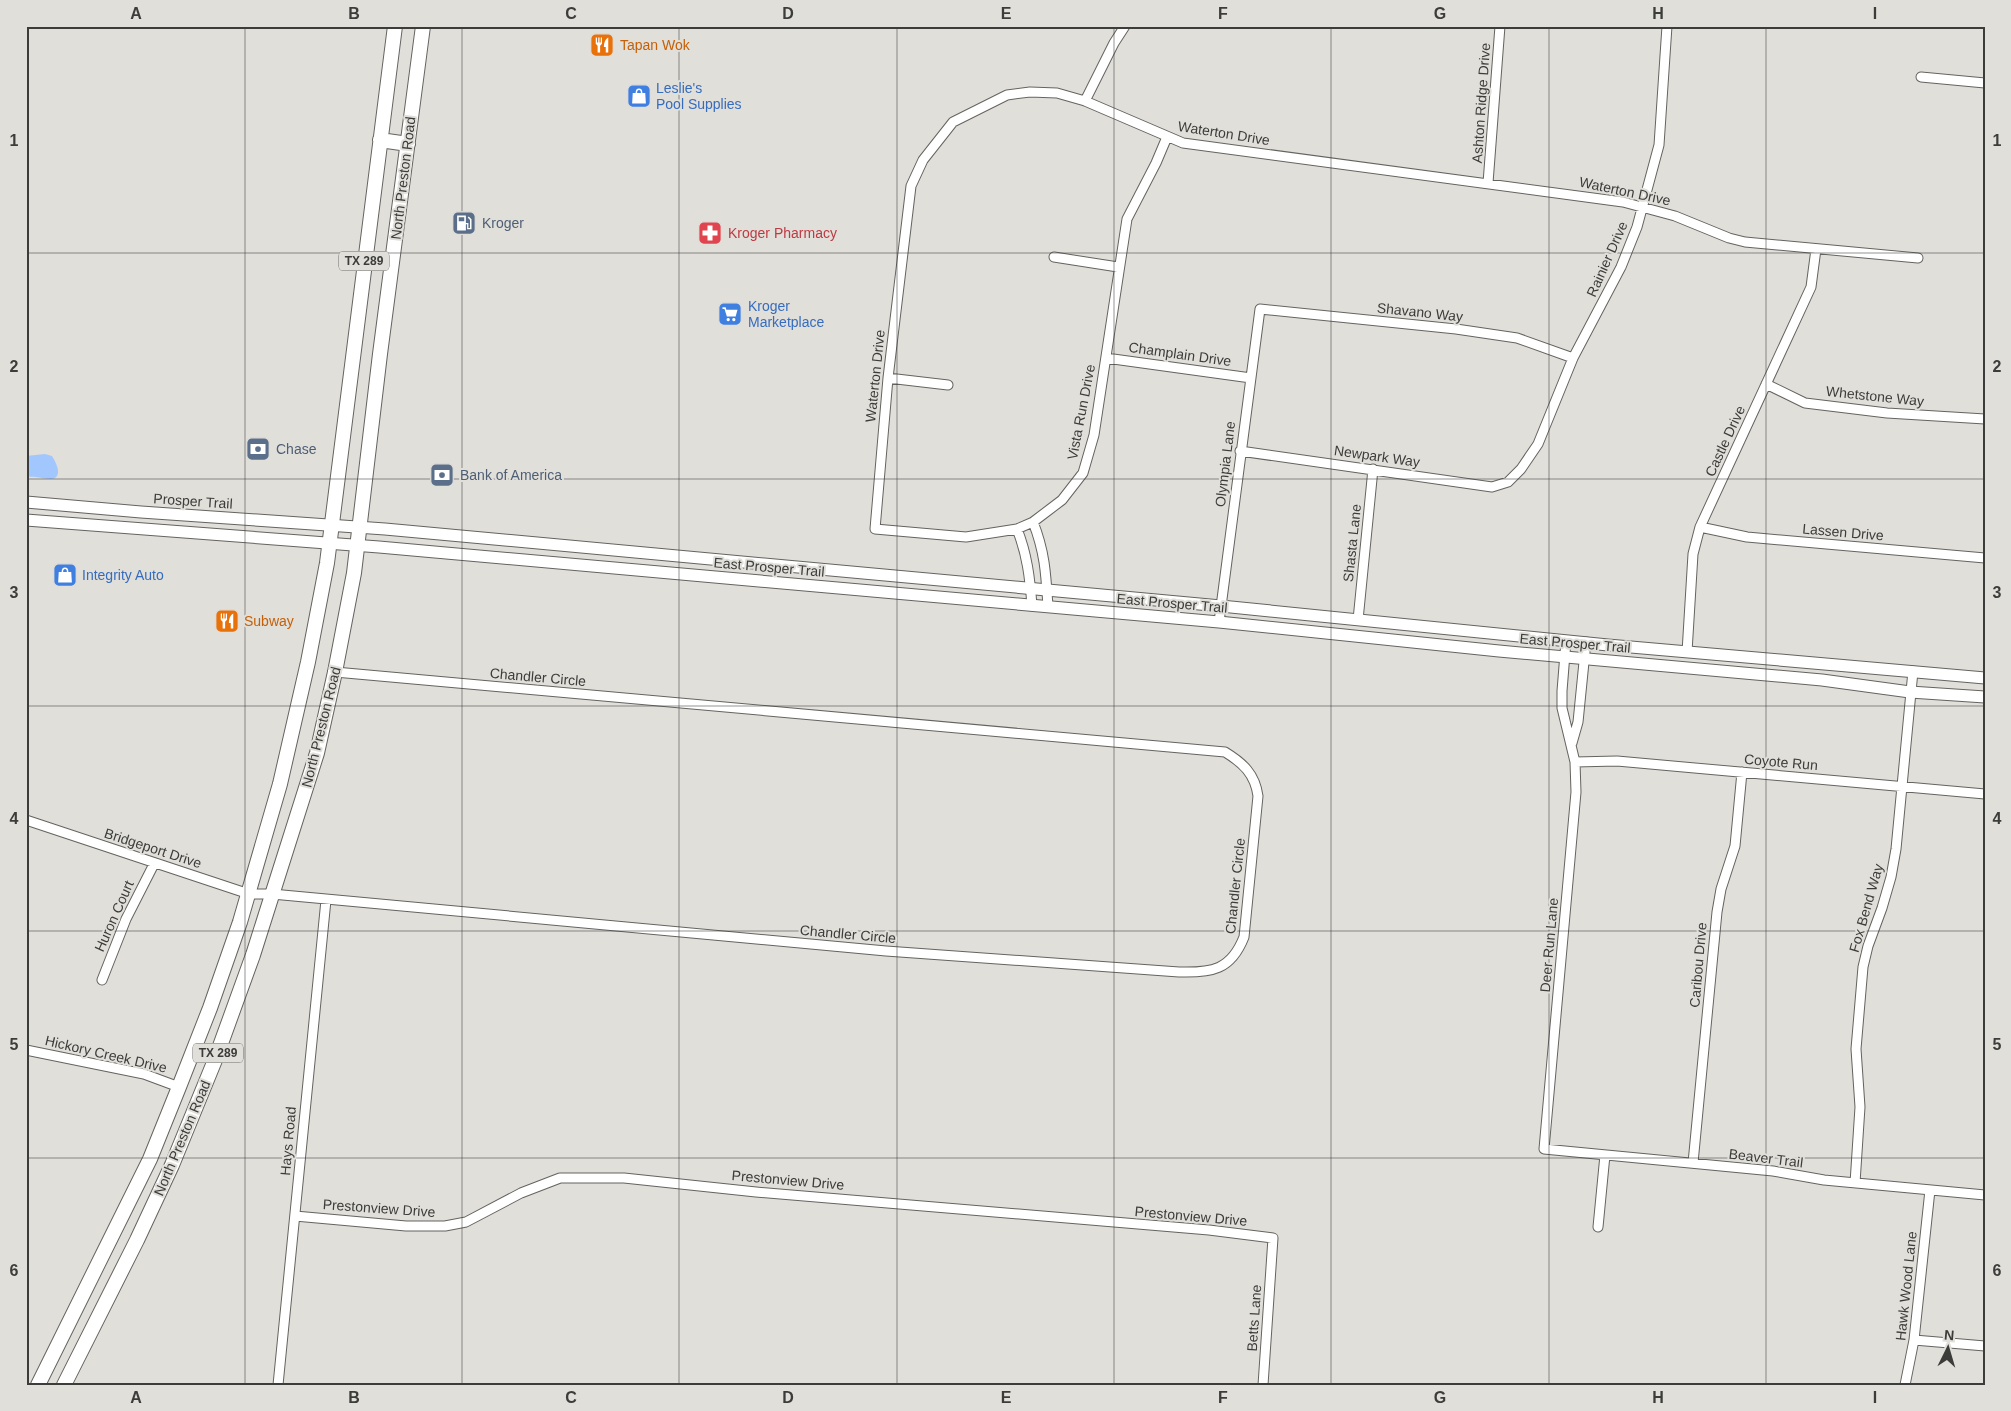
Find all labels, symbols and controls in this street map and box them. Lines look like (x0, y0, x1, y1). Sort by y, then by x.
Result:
text: A (130, 5, 142, 22)
text: B (348, 5, 360, 22)
text: C (565, 5, 577, 22)
text: D (782, 5, 794, 22)
text: E (1001, 5, 1012, 22)
text: F (1218, 5, 1228, 22)
text: G (1434, 5, 1446, 22)
text: H (1652, 5, 1664, 22)
text: I (1873, 5, 1877, 22)
restaurant icon: Tapan Wok (589, 32, 615, 58)
place label: Tapan Wok (620, 37, 691, 53)
street label: Ashton Ridge Drive (1469, 42, 1493, 164)
place label: Leslie's Pool Supplies (656, 80, 742, 112)
shop icon: Leslie's Pool Supplies (626, 83, 652, 109)
street label: North Preston Road (388, 116, 418, 240)
street label: Waterton Drive (1177, 118, 1271, 148)
text: 1 (10, 132, 19, 149)
text: 1 (1993, 132, 2002, 149)
street label: Waterton Drive (1578, 174, 1672, 209)
fuel station icon: Kroger (451, 210, 477, 236)
place label: Kroger (482, 215, 524, 231)
street label: Rainier Drive (1583, 219, 1631, 299)
pharmacy icon: Kroger Pharmacy (697, 220, 723, 246)
place label: Kroger Pharmacy (728, 225, 837, 241)
road number: TX 289 (339, 252, 389, 270)
place label: Kroger Marketplace (748, 298, 824, 330)
street label: Shavano Way (1376, 300, 1464, 324)
supermarket icon: Kroger Marketplace (717, 301, 743, 327)
street label: Waterton Drive (862, 329, 888, 423)
street label: Champlain Drive (1128, 339, 1233, 369)
text: 2 (10, 358, 19, 375)
text: 2 (1993, 358, 2002, 375)
street label: Vista Run Drive (1064, 363, 1098, 461)
street label: Whetstone Way (1825, 383, 1925, 409)
street label: Castle Drive (1702, 403, 1748, 479)
street label: Olympia Lane (1212, 420, 1238, 508)
bank icon: Chase (245, 436, 271, 462)
place label: Chase (276, 441, 317, 457)
street label: Newpark Way (1333, 442, 1421, 470)
bank icon: Bank of America (429, 462, 455, 488)
place label: Bank of America (460, 467, 562, 483)
street label: Prosper Trail (153, 490, 233, 512)
street label: Shasta Lane (1340, 503, 1364, 583)
street label: Lassen Drive (1802, 520, 1885, 544)
street label: East Prosper Trail (713, 554, 825, 580)
shop icon: Integrity Auto (52, 562, 78, 588)
place label: Integrity Auto (82, 567, 164, 583)
text: 3 (10, 584, 19, 601)
text: 3 (1993, 584, 2002, 601)
street label: East Prosper Trail (1116, 590, 1228, 616)
restaurant icon: Subway (214, 608, 240, 634)
place label: Subway (244, 613, 294, 629)
street label: East Prosper Trail (1519, 630, 1631, 656)
street label: North Preston Road (298, 665, 344, 789)
street label: Chandler Circle (489, 665, 587, 689)
street label: Coyote Run (1743, 751, 1819, 773)
text: 4 (10, 810, 19, 827)
text: 4 (1993, 810, 2002, 827)
street label: Bridgeport Drive (102, 825, 204, 871)
street label: Chandler Circle (1222, 837, 1248, 935)
street label: Fox Bend Way (1846, 862, 1886, 954)
street label: Huron Court (91, 878, 137, 954)
street label: Deer Run Lane (1537, 897, 1561, 993)
street label: Caribou Drive (1686, 921, 1710, 1008)
street label: Chandler Circle (799, 922, 897, 946)
street label: Hickory Creek Drive (44, 1032, 169, 1076)
text: 5 (10, 1036, 19, 1053)
text: 5 (1993, 1036, 2002, 1053)
road number: TX 289 (193, 1044, 243, 1062)
street label: North Preston Road (150, 1078, 214, 1198)
street label: Hays Road (277, 1106, 299, 1176)
street label: Beaver Trail (1728, 1146, 1804, 1170)
street label: Prestonview Drive (731, 1167, 845, 1193)
street label: Prestonview Drive (322, 1196, 436, 1220)
street label: Prestonview Drive (1134, 1203, 1248, 1229)
street label: Hawk Wood Lane (1892, 1230, 1920, 1342)
text: 6 (10, 1262, 19, 1279)
text: 6 (1993, 1262, 2002, 1279)
street label: Betts Lane (1244, 1284, 1264, 1352)
north arrow (1924, 1324, 1974, 1374)
text: N (1943, 1327, 1955, 1343)
text: A (130, 1389, 142, 1406)
text: B (348, 1389, 360, 1406)
text: C (565, 1389, 577, 1406)
text: D (782, 1389, 794, 1406)
text: E (1001, 1389, 1012, 1406)
text: F (1218, 1389, 1228, 1406)
text: G (1434, 1389, 1446, 1406)
text: H (1652, 1389, 1664, 1406)
text: I (1873, 1389, 1877, 1406)

